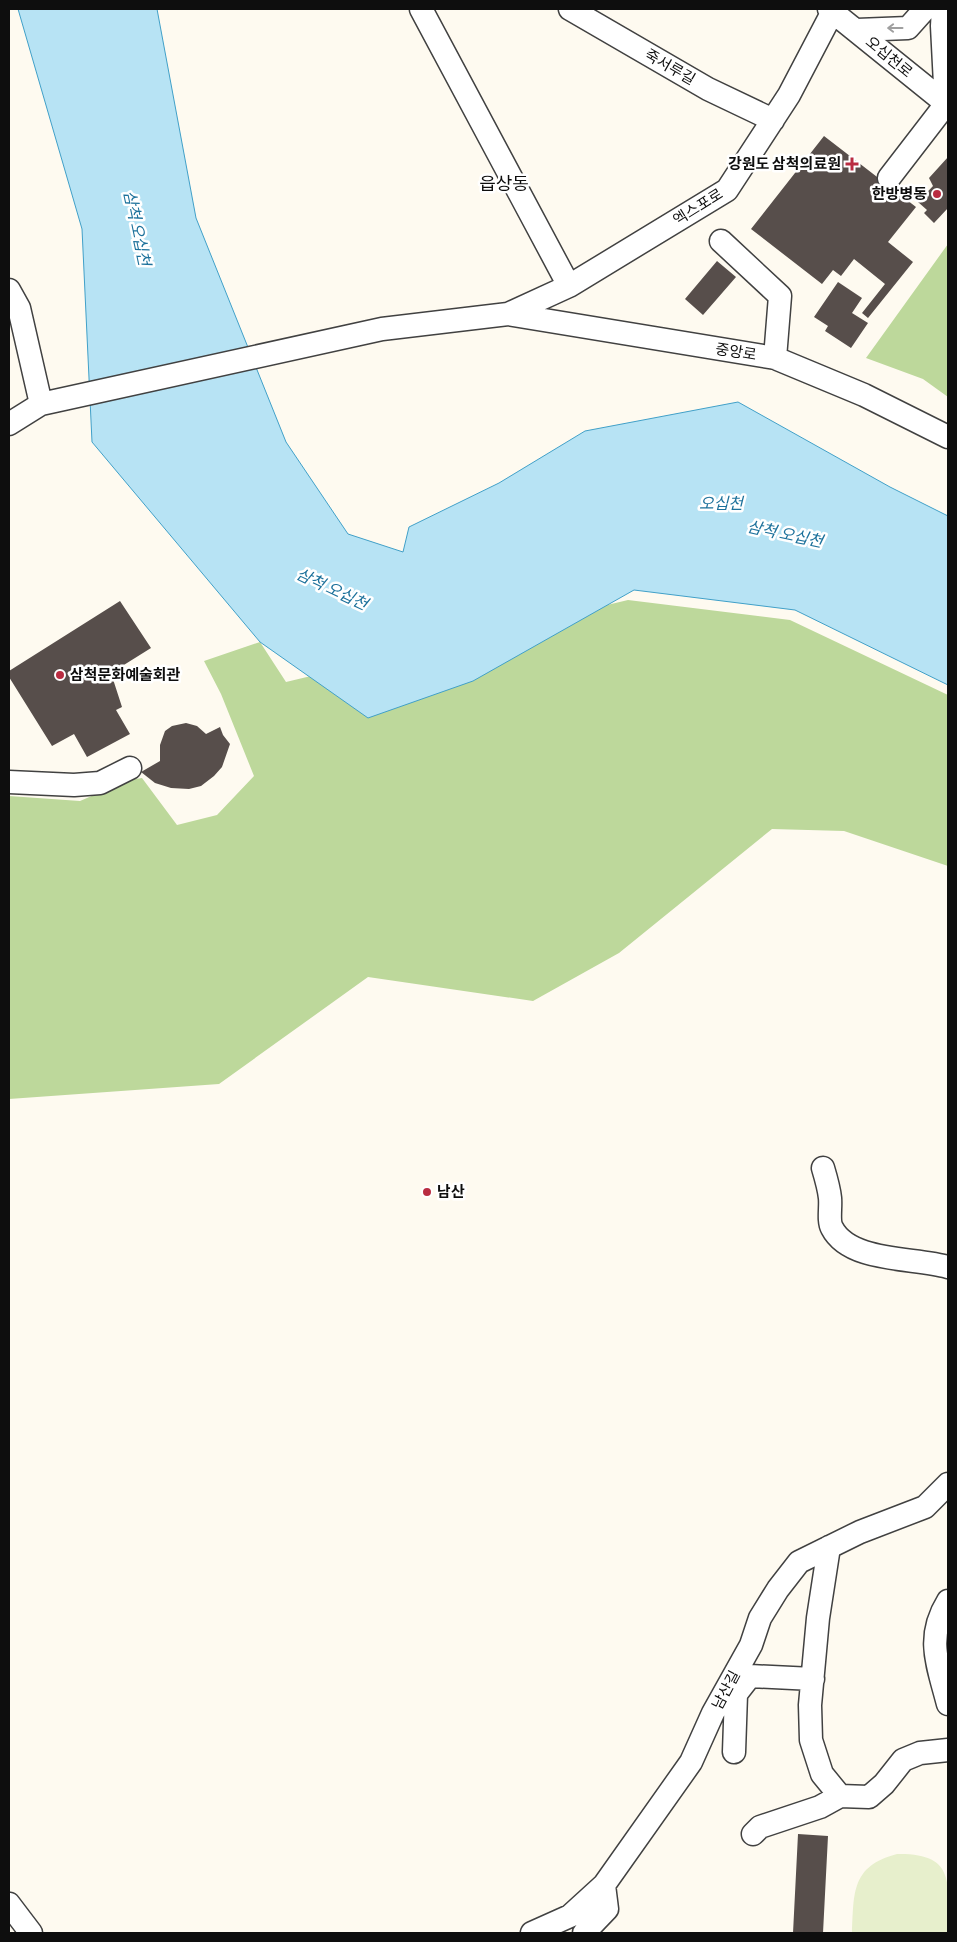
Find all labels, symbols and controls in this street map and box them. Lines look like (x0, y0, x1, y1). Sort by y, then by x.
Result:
one-way arrow (888, 23, 904, 33)
street label: 오십천로 (862, 33, 916, 81)
street label: 죽서루길 (642, 45, 698, 89)
place label: 강원도 삼척의료원 (728, 155, 841, 173)
marker: 강원도 삼척의료원 (845, 157, 859, 171)
district label: 읍상동 (479, 173, 529, 195)
street label: 엑스포로 (670, 185, 726, 229)
place label: 한방병동 (872, 185, 927, 203)
marker: 한방병동 (931, 188, 943, 200)
water label: 삼척 오십천 (120, 189, 155, 270)
street label: 중앙로 (714, 340, 758, 364)
water label: 오십천 (699, 494, 745, 513)
water label: 삼척 오십천 (746, 517, 827, 552)
water label: 삼척 오십천 (293, 564, 373, 615)
place label: 삼척문화예술회관 (70, 666, 181, 684)
marker: 삼척문화예술회관 (54, 669, 66, 681)
place label: 남산 (437, 1183, 465, 1201)
marker: 남산 (421, 1186, 433, 1198)
street label: 남산길 (708, 1667, 744, 1713)

